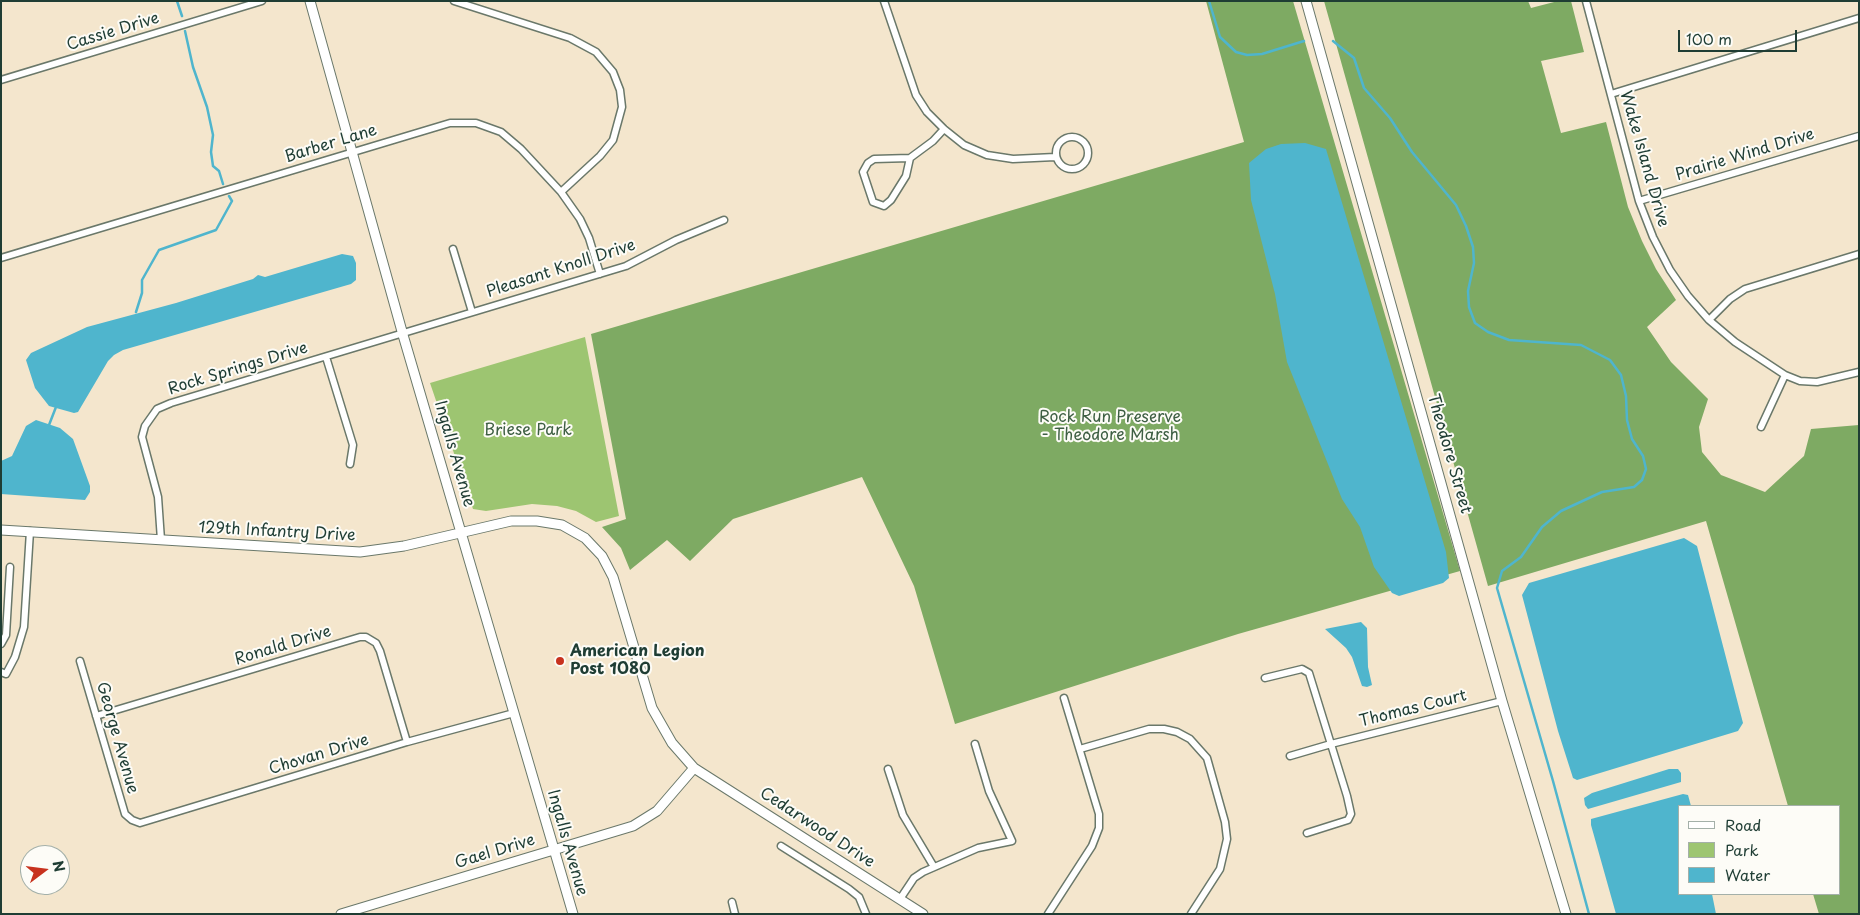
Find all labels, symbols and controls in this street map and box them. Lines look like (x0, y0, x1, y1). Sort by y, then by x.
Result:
street label: Cassie Drive (64, 9, 162, 55)
scale bar (1680, 20, 1799, 52)
text: 100 m (1686, 27, 1732, 50)
street label: Wake Island Drive (1615, 89, 1673, 229)
street label: Barber Lane (283, 121, 379, 167)
street label: Prairie Wind Drive (1673, 125, 1817, 185)
street label: Pleasant Knoll Drive (484, 236, 638, 302)
street label: Rock Springs Drive (166, 339, 310, 399)
street label: Theodore Street (1423, 392, 1475, 516)
street label: Ingalls Avenue (430, 399, 478, 509)
park label: Rock Run Preserve - Theodore Marsh (1039, 408, 1181, 446)
park label: Briese Park (484, 421, 572, 441)
street label: 129th Infantry Drive (198, 518, 356, 546)
street label: Ronald Drive (232, 622, 334, 670)
place label: American Legion Post 1080 (570, 642, 705, 680)
marker: American Legion Post 1080 (554, 655, 566, 667)
street label: George Avenue (92, 680, 142, 796)
street label: Thomas Court (1357, 686, 1469, 732)
street label: Chovan Drive (267, 731, 371, 779)
street label: Cedarwood Drive (756, 784, 878, 872)
street label: Ingalls Avenue (543, 788, 591, 898)
legend (1678, 805, 1840, 895)
text: Road (1725, 813, 1761, 836)
street label: Gael Drive (453, 831, 537, 873)
text: Park (1725, 838, 1759, 861)
north arrow (20, 845, 70, 895)
text: N (47, 858, 71, 874)
text: Water (1725, 863, 1770, 886)

